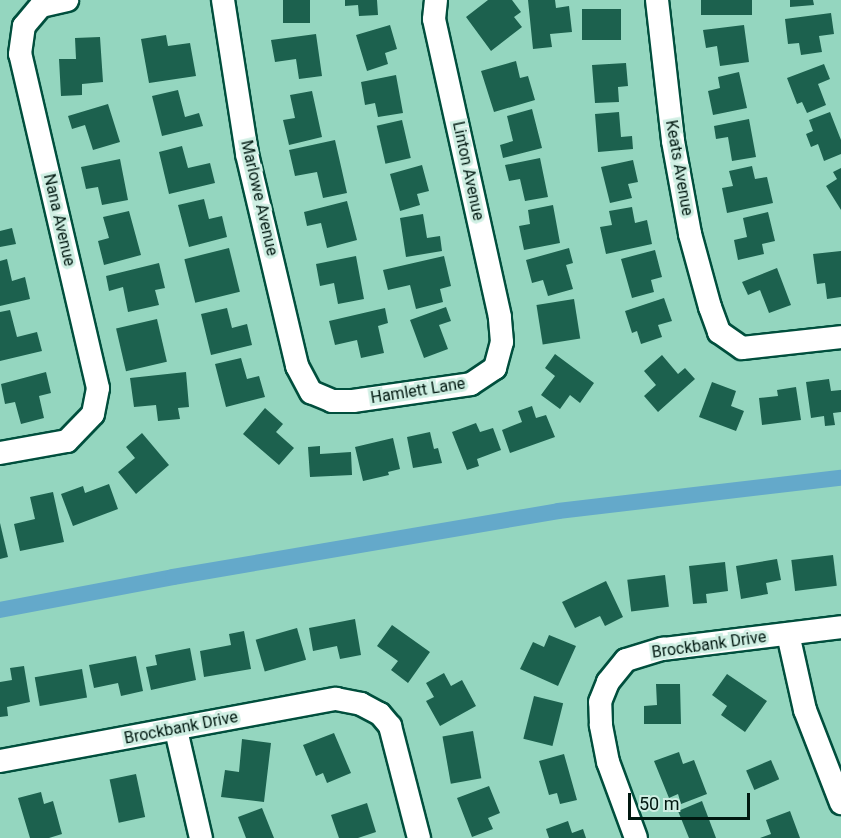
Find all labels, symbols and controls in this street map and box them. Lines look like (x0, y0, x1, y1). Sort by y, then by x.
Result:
street label: Keats Avenue (661, 119, 697, 217)
street label: Linton Avenue (448, 120, 488, 222)
street label: Marlowe Avenue (236, 138, 282, 258)
street label: Nana Avenue (39, 172, 79, 268)
street label: Hamlett Lane (369, 374, 467, 408)
street label: Brockbank Drive (651, 627, 767, 663)
street label: Brockbank Drive (123, 708, 239, 748)
scale bar (631, 781, 752, 819)
text: 50 m (639, 793, 679, 814)

